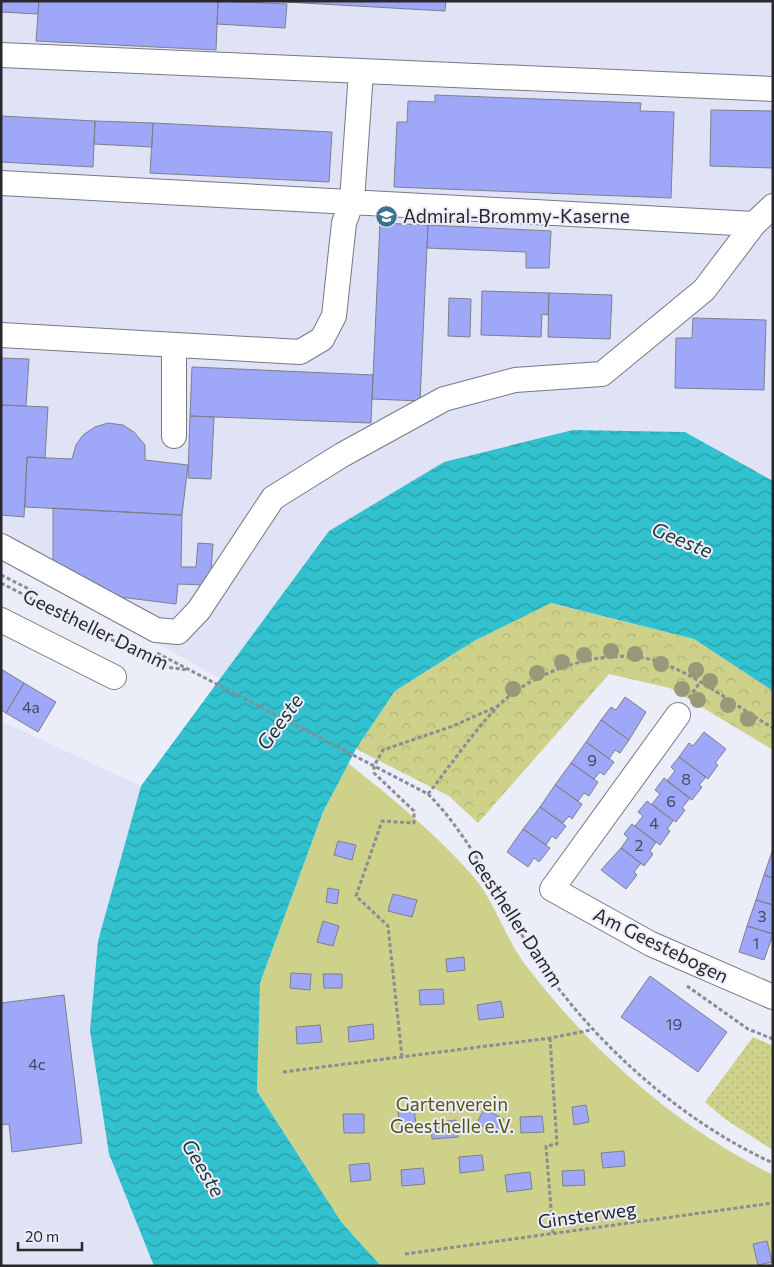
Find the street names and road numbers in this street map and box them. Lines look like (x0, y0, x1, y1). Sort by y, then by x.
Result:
street label: Geestheller Damm (20, 583, 173, 674)
street label: Geestheller Damm (462, 845, 568, 991)
street label: Am Geestebogen (590, 902, 732, 987)
street label: Ginsterweg (536, 1196, 637, 1233)

